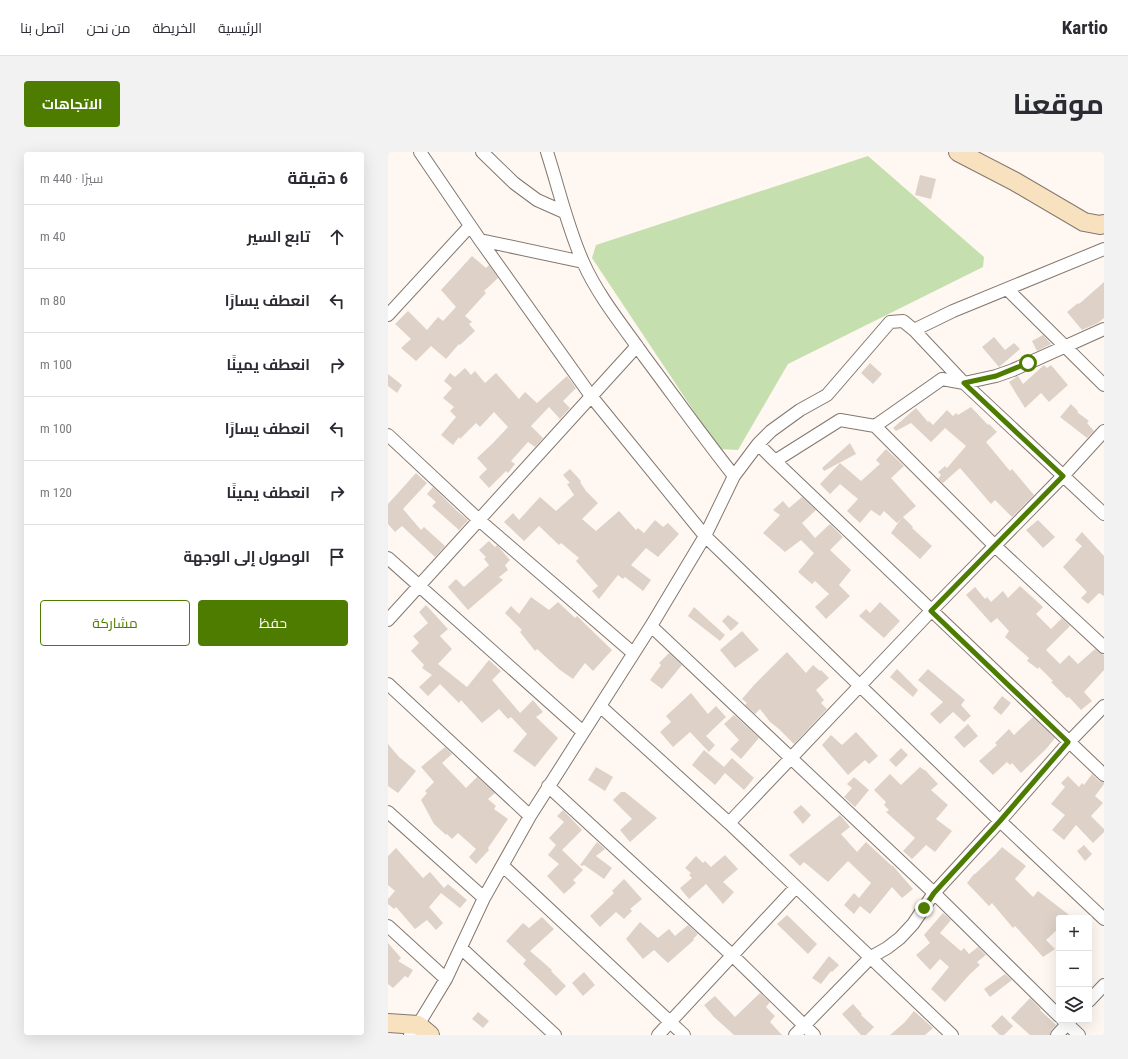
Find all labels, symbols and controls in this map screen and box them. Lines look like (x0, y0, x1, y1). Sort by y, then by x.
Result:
text: Kartio (1062, 16, 1108, 39)
text: اتصل بنا (20, 20, 64, 36)
text: من نحن (86, 20, 130, 36)
text: الخريطة (152, 20, 196, 36)
text: الرئيسية (218, 20, 262, 36)
button: الاتجاهات (24, 81, 120, 127)
text: موقعنا (1013, 88, 1104, 121)
text: 6 دقيقة (287, 168, 348, 188)
text: سيرًا · 440 m (40, 171, 103, 186)
icon: ahead (326, 226, 348, 248)
text: تابع السير (247, 228, 310, 246)
text: 40 m (40, 229, 66, 244)
icon: left (326, 290, 348, 312)
text: انعطف يسارًا (225, 292, 310, 310)
text: 80 m (40, 293, 66, 308)
icon: right (326, 354, 348, 376)
route start (1019, 354, 1037, 372)
text: انعطف يمينًا (227, 356, 310, 374)
text: 100 m (40, 357, 72, 372)
icon: left (326, 418, 348, 440)
text: انعطف يسارًا (225, 420, 310, 438)
text: 100 m (40, 421, 72, 436)
icon: right (326, 482, 348, 504)
text: انعطف يمينًا (227, 484, 310, 502)
text: 120 m (40, 485, 72, 500)
icon: arrive (326, 546, 348, 568)
text: الوصول إلى الوجهة (184, 548, 310, 566)
button: مشاركة (40, 600, 190, 646)
button: حفظ (198, 600, 348, 646)
route end (915, 899, 933, 917)
map controls (1056, 915, 1092, 1023)
button: + (1056, 915, 1092, 951)
button: − (1056, 951, 1092, 987)
button: layers (1056, 987, 1092, 1023)

